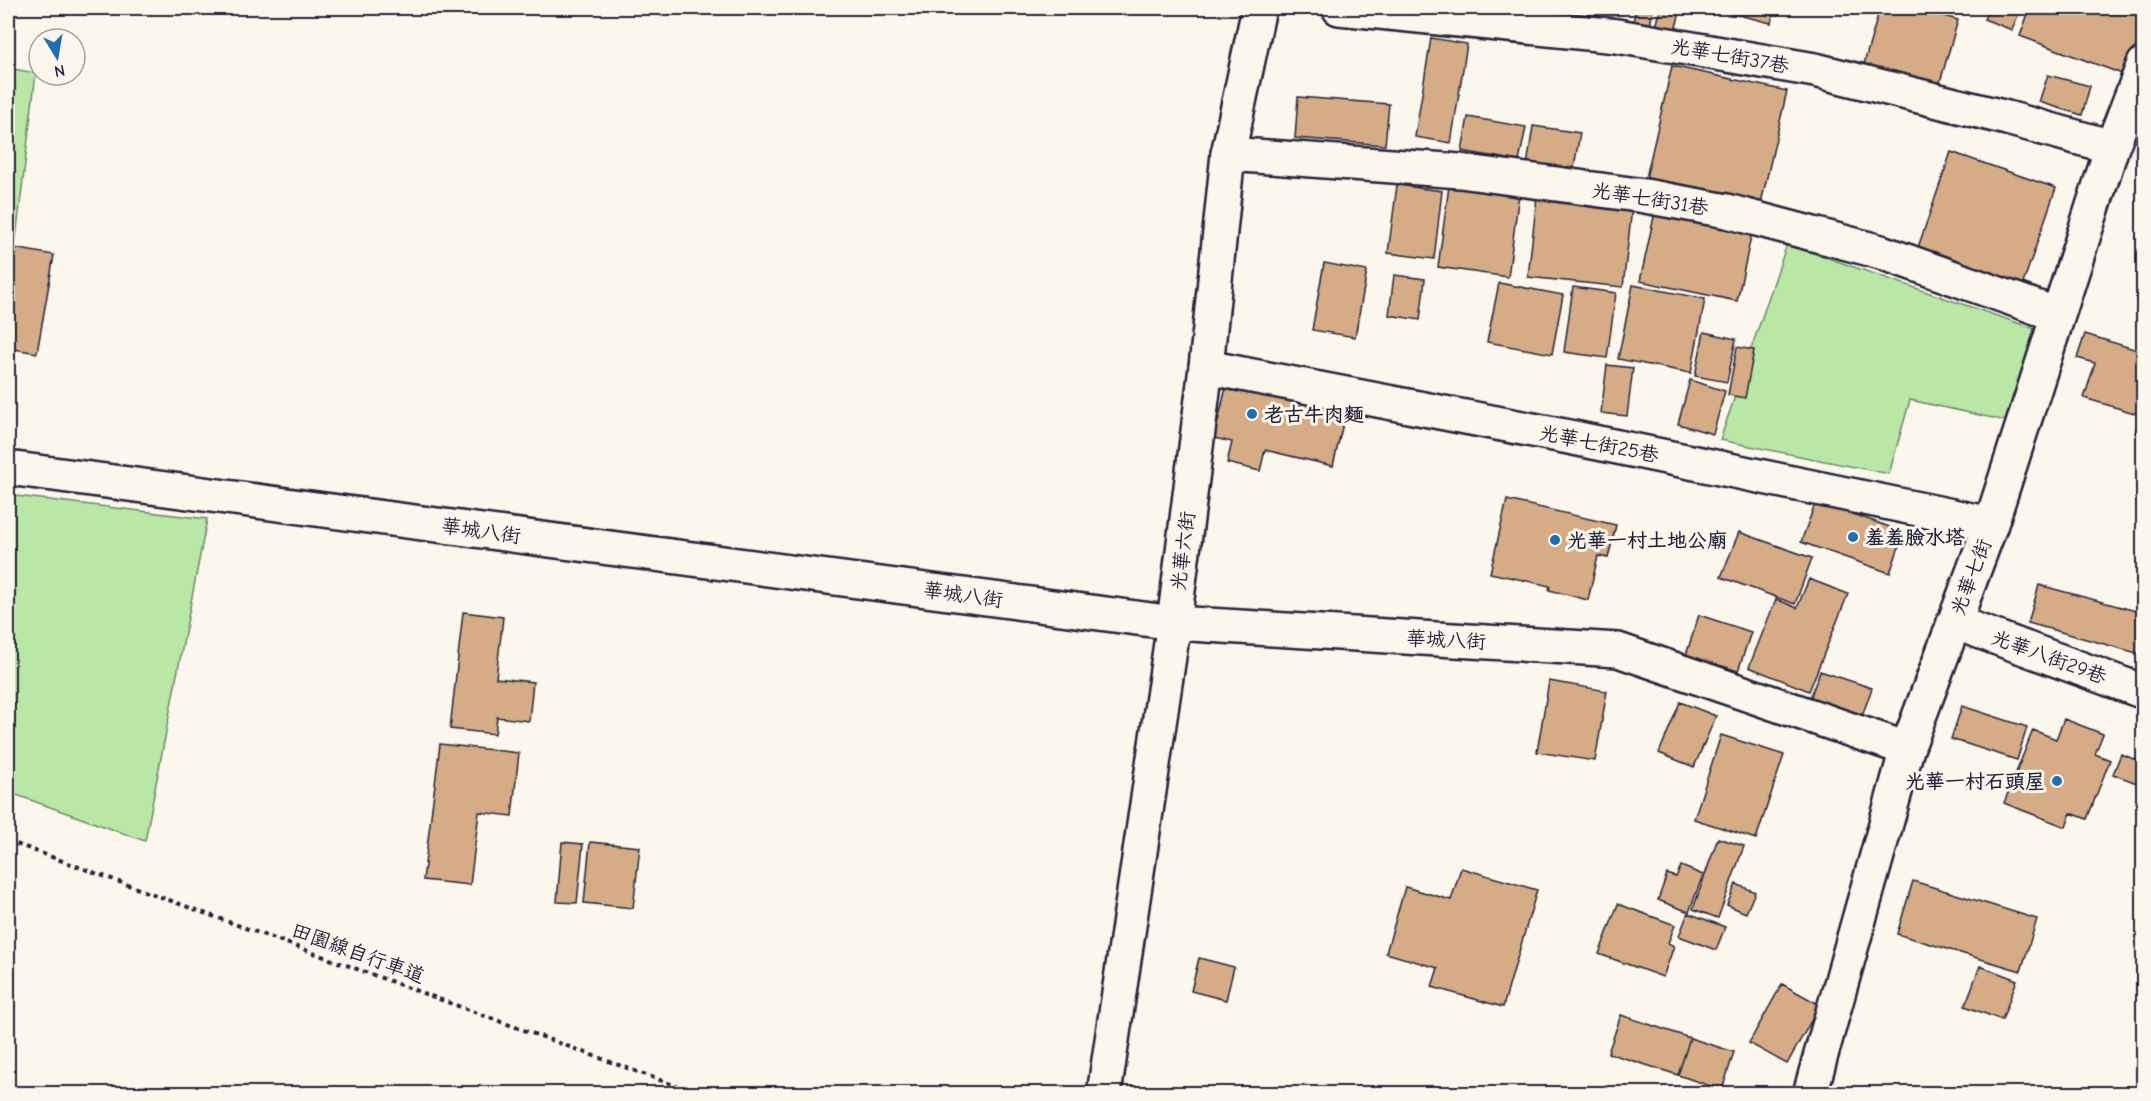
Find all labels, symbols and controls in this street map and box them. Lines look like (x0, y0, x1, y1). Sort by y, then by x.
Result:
north arrow (27, 27, 87, 87)
street label: 光華七街37巷 (1669, 34, 1792, 78)
text: N (53, 61, 67, 81)
street label: 光華七街31巷 (1590, 178, 1711, 220)
place label: 老古牛肉麵 (1264, 403, 1364, 426)
marker: 老古牛肉麵 (1245, 407, 1259, 421)
street label: 光華七街25巷 (1537, 421, 1662, 467)
street label: 光華六街 (1167, 510, 1199, 592)
street label: 華城八街 (440, 514, 522, 548)
place label: 羞羞臉水塔 (1865, 526, 1965, 549)
place label: 光華一村土地公廟 (1567, 529, 1727, 552)
marker: 羞羞臉水塔 (1846, 530, 1860, 544)
marker: 光華一村土地公廟 (1548, 533, 1562, 547)
street label: 光華七街 (1946, 536, 1996, 618)
street label: 華城八街 (922, 578, 1004, 612)
street label: 光華八街29巷 (1988, 625, 2111, 689)
street label: 華城八街 (1405, 626, 1487, 654)
place label: 光華一村石頭屋 (1905, 770, 2045, 793)
marker: 光華一村石頭屋 (2050, 774, 2064, 788)
street label: 田園線自行車道 (288, 918, 428, 988)

